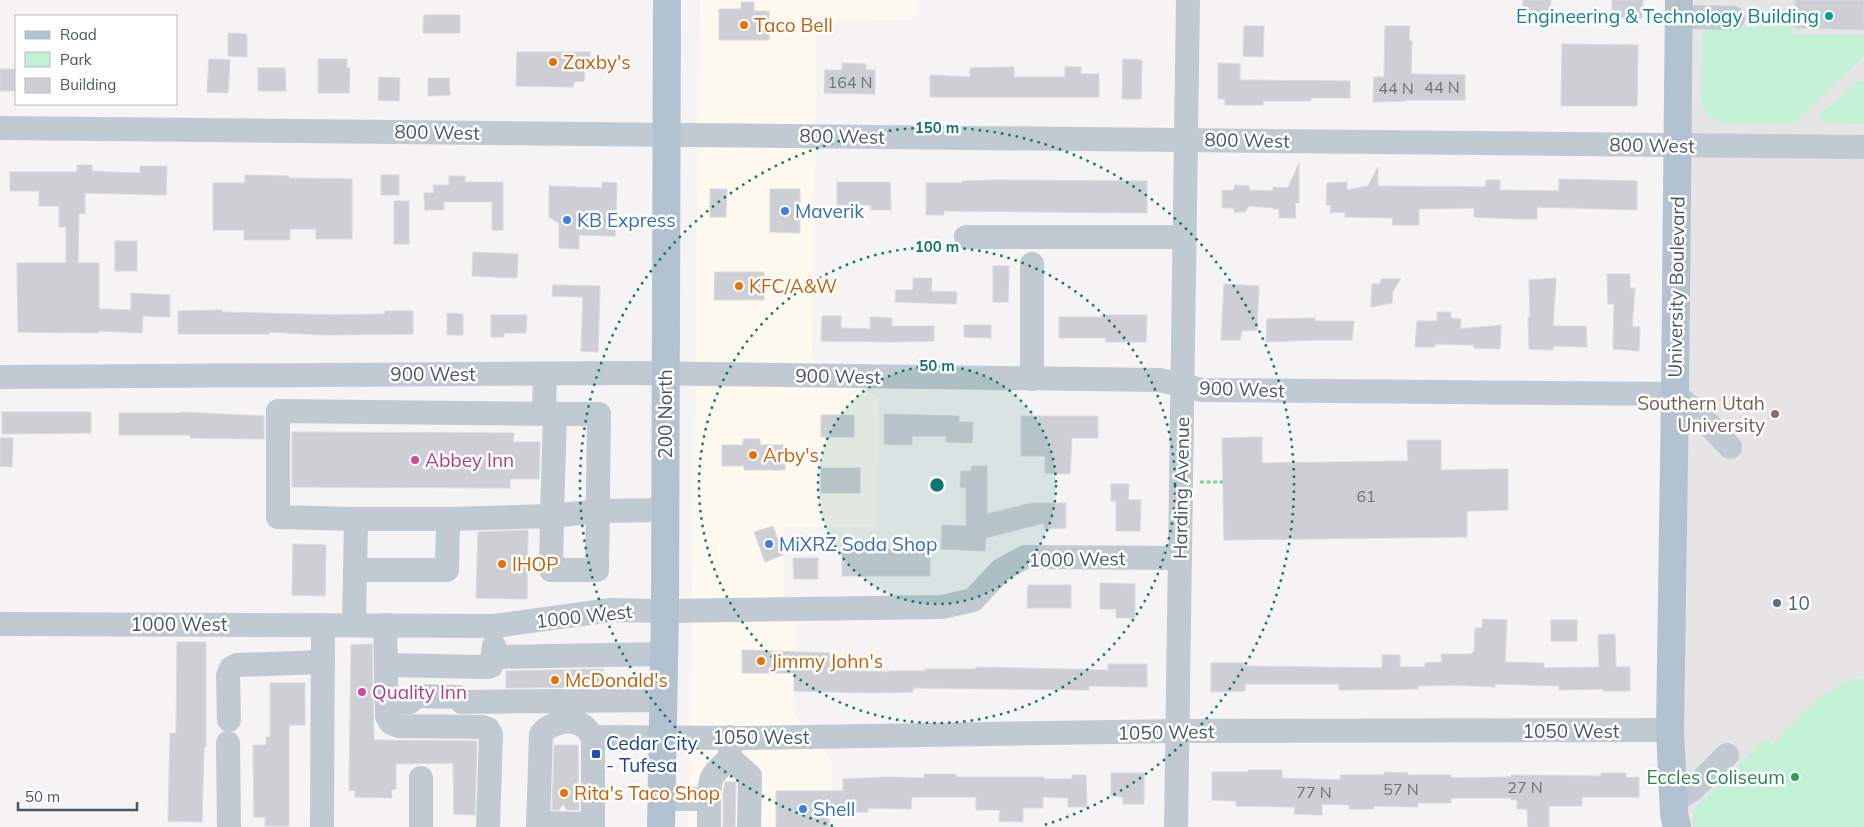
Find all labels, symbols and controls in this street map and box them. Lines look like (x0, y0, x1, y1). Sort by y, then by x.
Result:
place label: Engineering & Technology Building (1516, 4, 1819, 28)
marker: Engineering & Technology Building (1823, 10, 1835, 22)
place label: Taco Bell (754, 13, 833, 37)
legend (15, 15, 178, 105)
marker: Taco Bell (738, 19, 750, 31)
text: Road (60, 25, 97, 44)
text: Park (60, 50, 92, 69)
place label: Zaxby's (563, 50, 631, 74)
marker: Zaxby's (547, 56, 559, 68)
house number: 164 N (828, 72, 872, 92)
text: Building (60, 75, 116, 94)
house number: 44 N (1424, 77, 1460, 97)
house number: 44 N (1378, 78, 1414, 98)
text: 150 m (915, 118, 959, 137)
street label: 800 West (394, 119, 480, 145)
street label: 800 West (799, 123, 885, 149)
street label: 800 West (1204, 127, 1290, 153)
street label: 800 West (1609, 132, 1695, 158)
street label: University Boulevard (1662, 196, 1690, 378)
place label: Maverik (795, 199, 864, 223)
marker: Maverik (779, 205, 791, 217)
place label: KB Express (577, 208, 676, 232)
marker: KB Express (561, 214, 573, 226)
text: 100 m (915, 237, 959, 256)
place label: KFC/A&W (749, 274, 837, 298)
marker: KFC/A&W (733, 280, 745, 292)
text: 50 m (919, 356, 955, 375)
street label: 900 West (390, 362, 476, 386)
street label: 900 West (795, 363, 881, 389)
street label: 200 North (653, 369, 677, 459)
street label: 900 West (1199, 376, 1285, 402)
place label: Southern Utah University (1637, 391, 1765, 437)
marker: Southern Utah University (1769, 408, 1781, 420)
street label: Harding Avenue (1168, 417, 1194, 559)
place label: Arby's (763, 443, 819, 467)
place label: Abbey Inn (425, 448, 514, 472)
marker: Arby's (747, 449, 759, 461)
marker: Abbey Inn (409, 454, 421, 466)
centre of rings (928, 476, 946, 494)
house number: 61 (1356, 486, 1376, 506)
place label: MiXRZ Soda Shop (779, 532, 937, 556)
marker: MiXRZ Soda Shop (763, 538, 775, 550)
street label: 1000 West (1028, 546, 1126, 572)
place label: IHOP (512, 552, 559, 576)
marker: IHOP (496, 558, 508, 570)
place label: 10 (1787, 591, 1810, 615)
marker: 10 (1771, 597, 1783, 609)
street label: 1000 West (535, 599, 634, 633)
street label: 1000 West (131, 612, 228, 636)
place label: Jimmy John's (771, 649, 883, 673)
marker: Jimmy John's (755, 655, 767, 667)
place label: McDonald's (565, 668, 668, 692)
marker: McDonald's (549, 674, 561, 686)
place label: Quality Inn (372, 680, 467, 704)
marker: Quality Inn (356, 686, 368, 698)
street label: 1050 West (1117, 719, 1215, 745)
street label: 1050 West (1523, 719, 1620, 743)
street label: 1050 West (713, 725, 810, 749)
place label: Cedar City - Tufesa (606, 731, 698, 777)
marker: Cedar City - Tufesa (590, 748, 602, 760)
place label: Eccles Coliseum (1646, 765, 1785, 789)
marker: Eccles Coliseum (1789, 771, 1801, 783)
house number: 27 N (1507, 777, 1543, 797)
house number: 57 N (1383, 779, 1419, 799)
scale bar (18, 780, 136, 812)
place label: Rita's Taco Shop (574, 781, 720, 805)
house number: 77 N (1296, 782, 1332, 802)
text: 50 m (25, 787, 60, 806)
marker: Rita's Taco Shop (558, 787, 570, 799)
place label: Shell (813, 797, 855, 821)
marker: Shell (797, 803, 809, 815)

